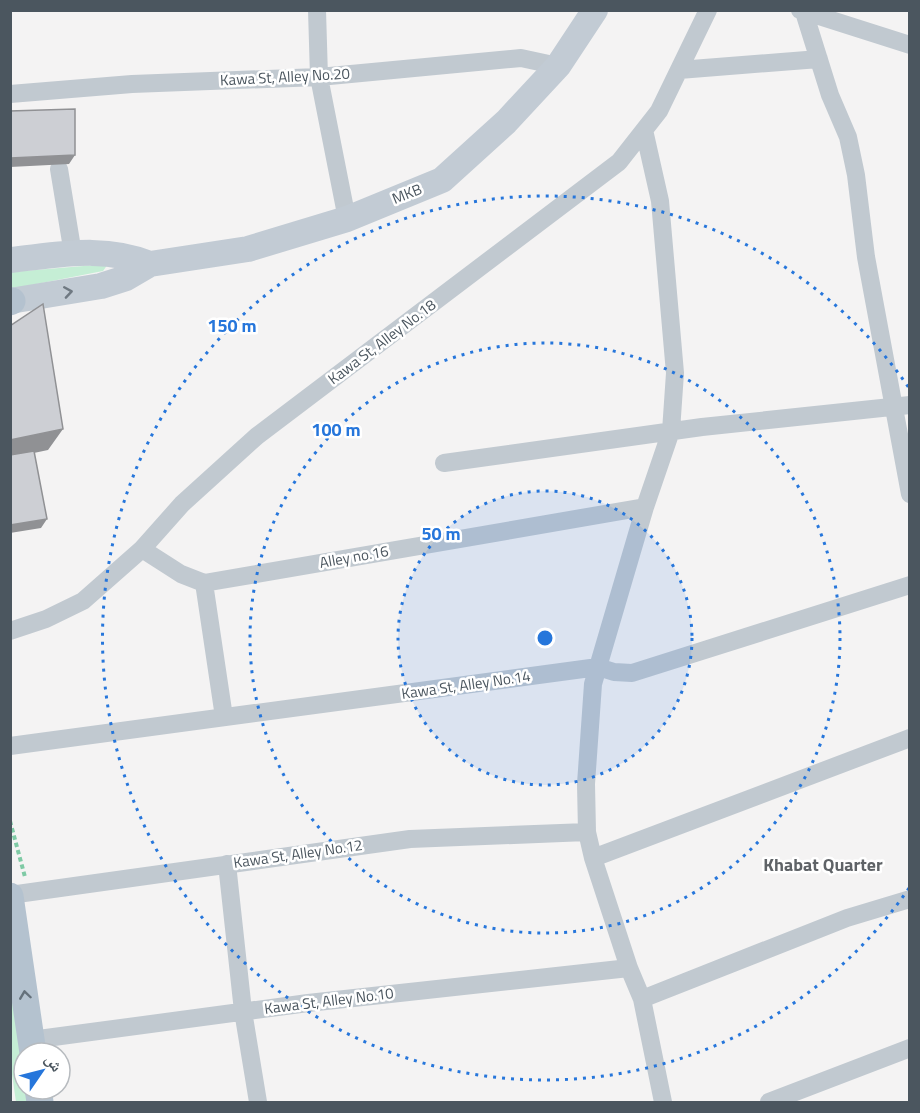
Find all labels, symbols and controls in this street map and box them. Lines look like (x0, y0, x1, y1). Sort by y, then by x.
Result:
street label: Kawa St, Alley No.20 (219, 62, 350, 91)
street label: MKB (388, 177, 425, 210)
one-way arrow (64, 286, 73, 298)
street label: Kawa St, Alley No.18 (323, 293, 441, 390)
text: 150 m (207, 312, 257, 339)
text: 100 m (311, 416, 361, 443)
text: 50 m (421, 520, 461, 547)
street label: Alley no.16 (318, 539, 390, 574)
centre of rings (535, 628, 555, 648)
street label: Kawa St, Alley No.14 (400, 664, 532, 705)
street label: Kawa St, Alley No.12 (232, 833, 364, 874)
district label: Khabat Quarter (763, 851, 883, 878)
street label: Kawa St, Alley No.10 (263, 981, 395, 1020)
one-way arrow (19, 990, 31, 1000)
north arrow (12, 1041, 72, 1101)
text: ش (40, 1049, 69, 1076)

